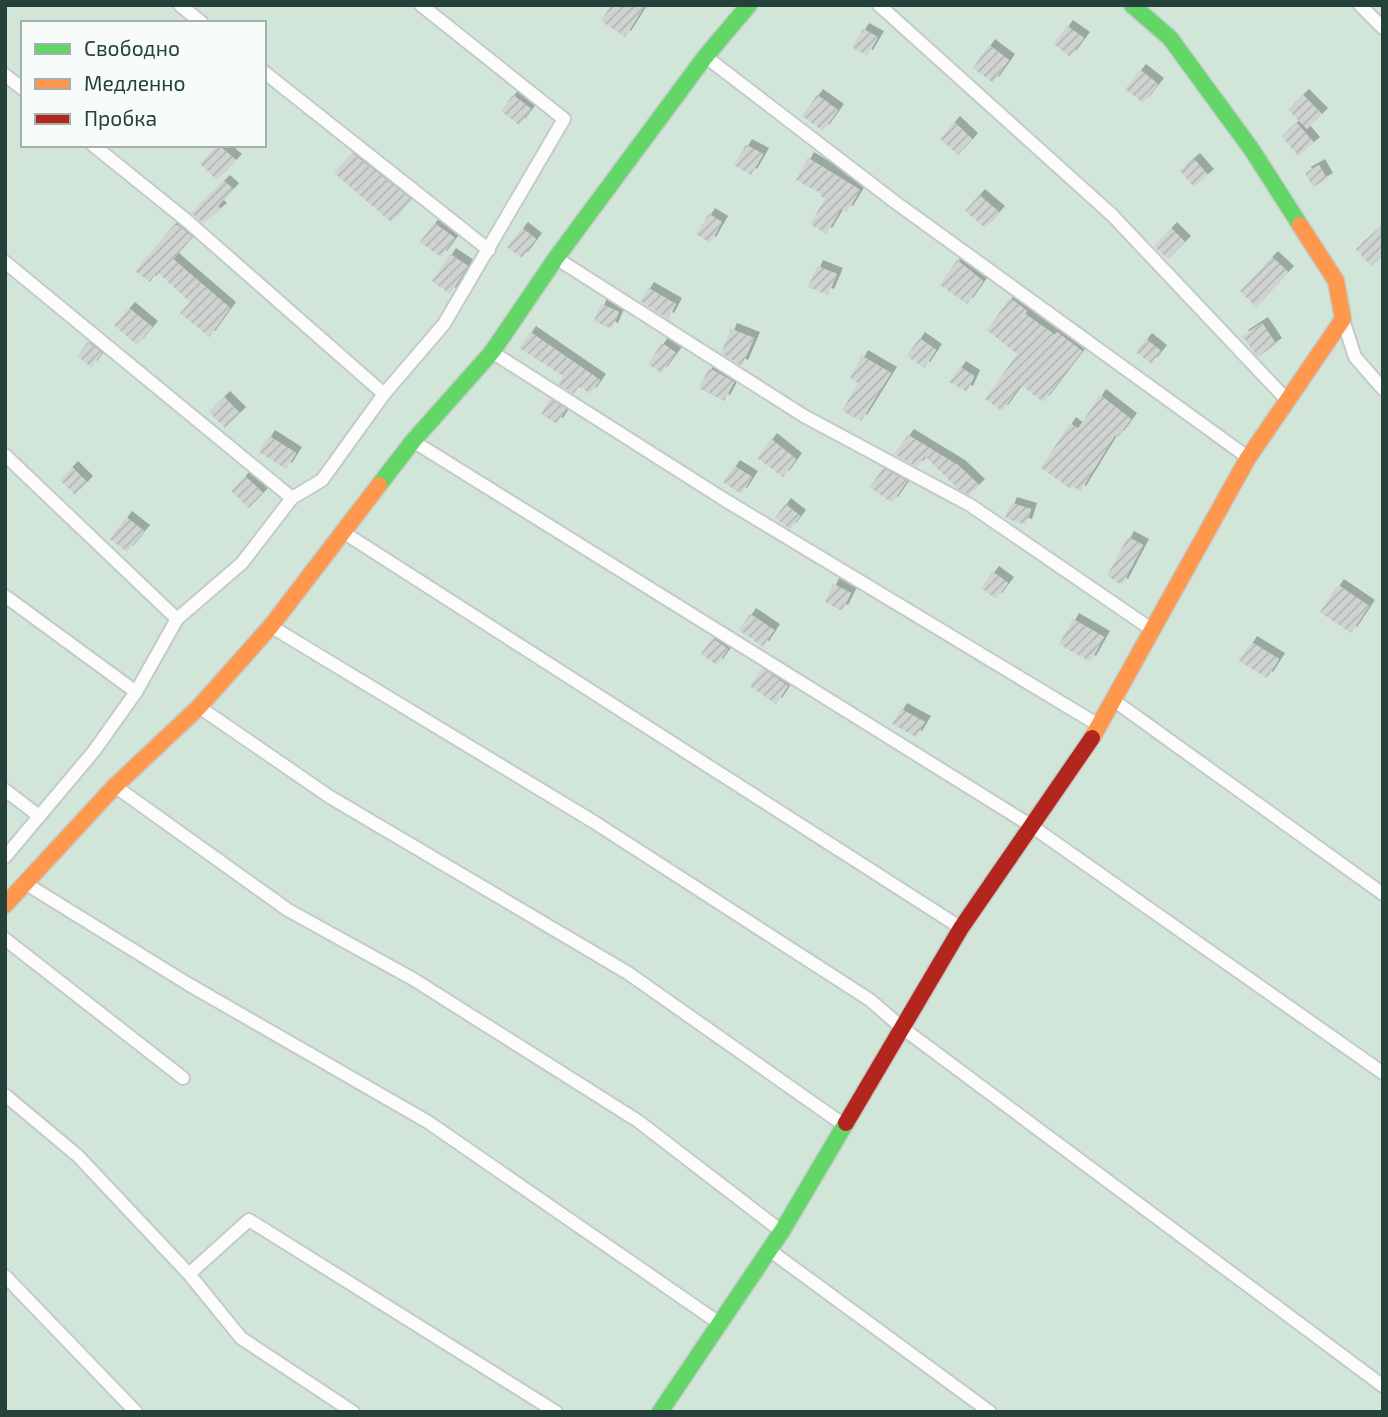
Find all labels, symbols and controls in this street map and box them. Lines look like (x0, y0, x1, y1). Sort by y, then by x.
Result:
legend (21, 21, 266, 147)
text: Свободно (84, 35, 180, 60)
text: Медленно (84, 70, 186, 95)
text: Пробка (84, 105, 157, 130)

